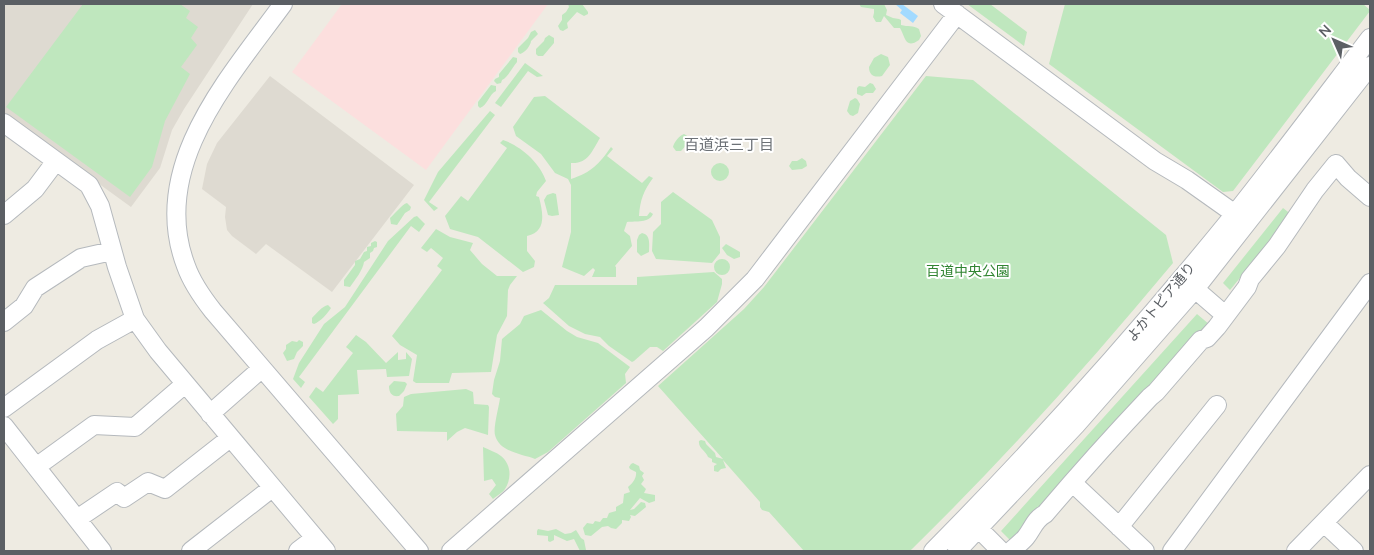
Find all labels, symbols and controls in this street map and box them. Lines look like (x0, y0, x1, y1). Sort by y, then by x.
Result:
north arrow (1309, 15, 1359, 65)
text: N (1315, 21, 1336, 42)
district label: 百道浜三丁目 (684, 135, 774, 155)
street label: よかトピア通り (1122, 258, 1200, 346)
park label: 百道中央公園 (926, 262, 1010, 281)

